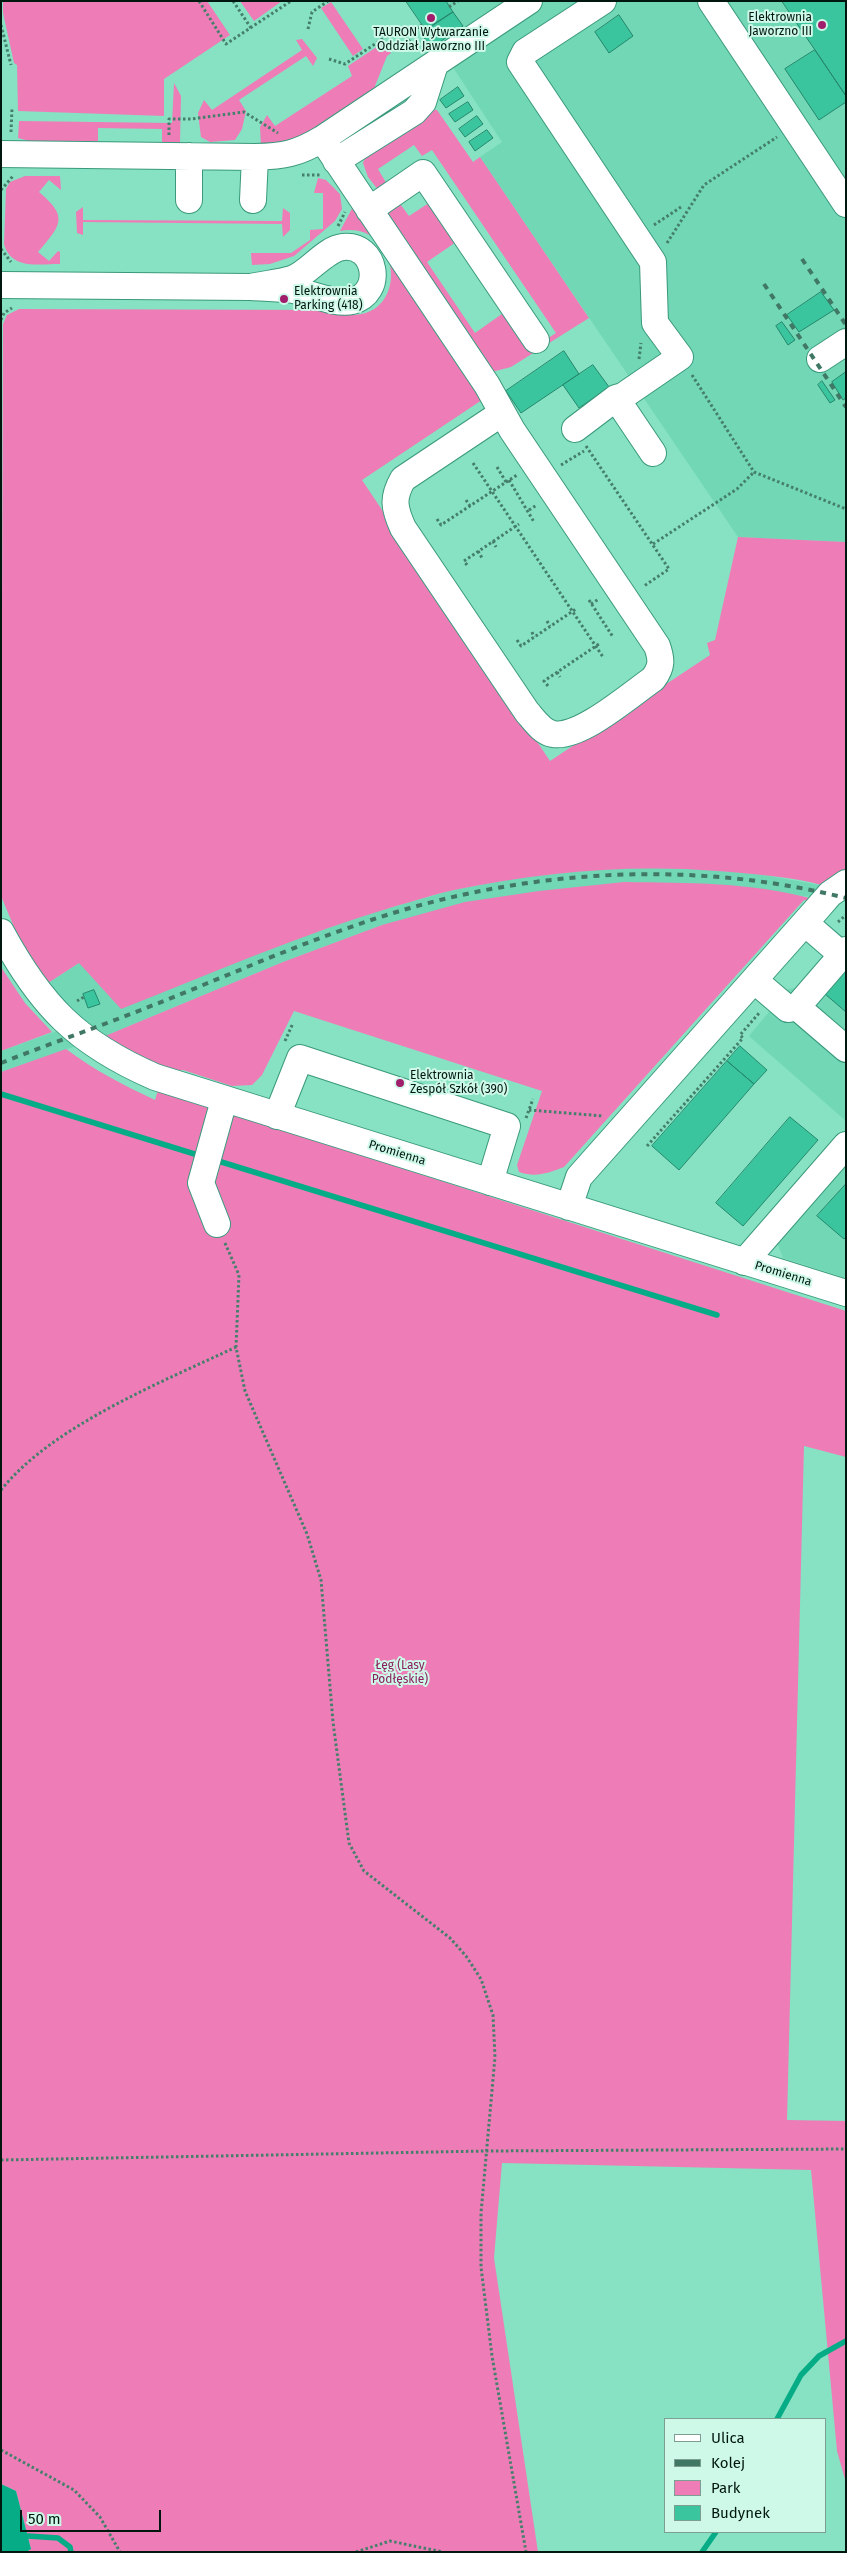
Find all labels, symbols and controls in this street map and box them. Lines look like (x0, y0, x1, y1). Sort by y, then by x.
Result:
place label: Elektrownia Jaworzno III (748, 11, 812, 39)
marker: TAURON Wytwarzanie Oddział Jaworzno III (425, 12, 437, 24)
marker: Elektrownia Jaworzno III (816, 19, 828, 31)
place label: TAURON Wytwarzanie Oddział Jaworzno III (373, 26, 489, 54)
place label: Elektrownia Parking (418) (294, 285, 363, 313)
marker: Elektrownia Parking (418) (278, 293, 290, 305)
place label: Elektrownia Zespół Szkół (390) (410, 1069, 507, 1097)
marker: Elektrownia Zespół Szkół (390) (394, 1077, 406, 1089)
street label: Promienna (367, 1138, 427, 1168)
street label: Promienna (753, 1259, 813, 1289)
park label: Łęg (Lasy Podłęskie) (372, 1659, 428, 1687)
legend (664, 2418, 827, 2533)
text: Ulica (711, 2429, 745, 2447)
text: Kolej (711, 2454, 745, 2472)
text: Park (711, 2479, 741, 2497)
scale bar (22, 2500, 164, 2532)
text: Budynek (711, 2504, 770, 2522)
text: 50 m (28, 2510, 61, 2528)

